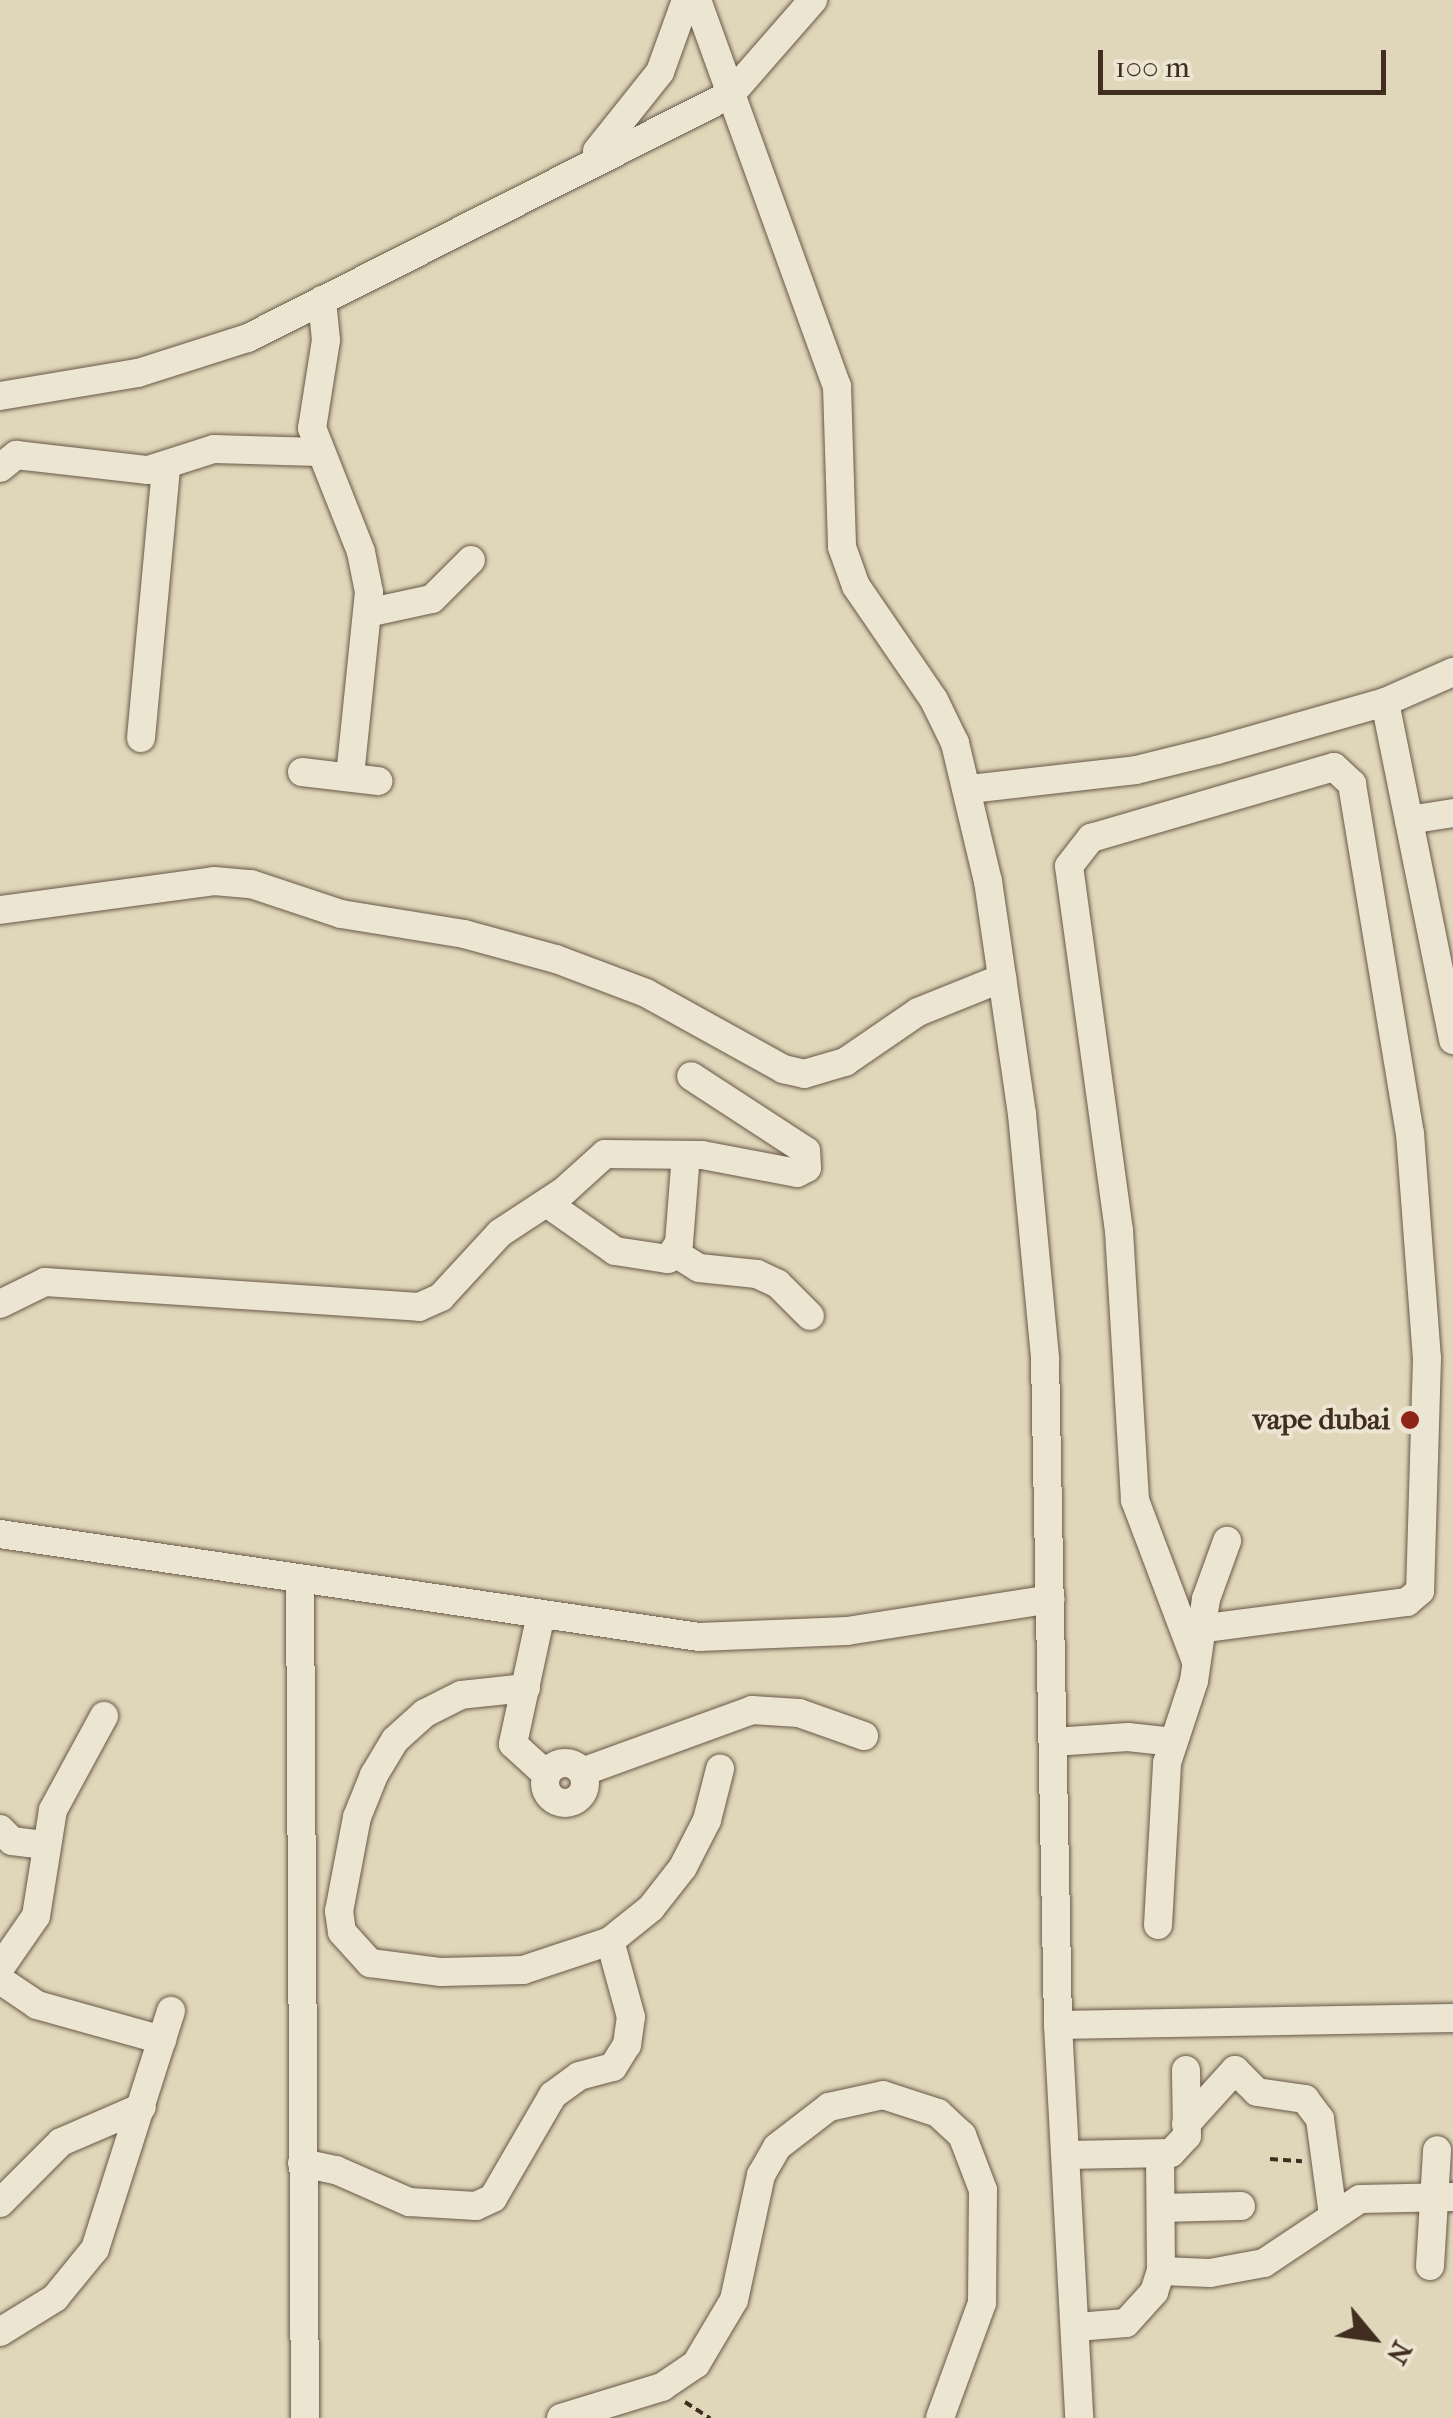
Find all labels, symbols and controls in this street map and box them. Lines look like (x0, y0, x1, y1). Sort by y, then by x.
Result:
scale bar (1103, 30, 1390, 92)
text: 100 m (1115, 50, 1190, 85)
place label: vape dubai (1252, 1402, 1390, 1438)
marker: vape dubai (1399, 1409, 1421, 1431)
north arrow (1323, 2288, 1423, 2388)
text: N (1380, 2335, 1419, 2370)

